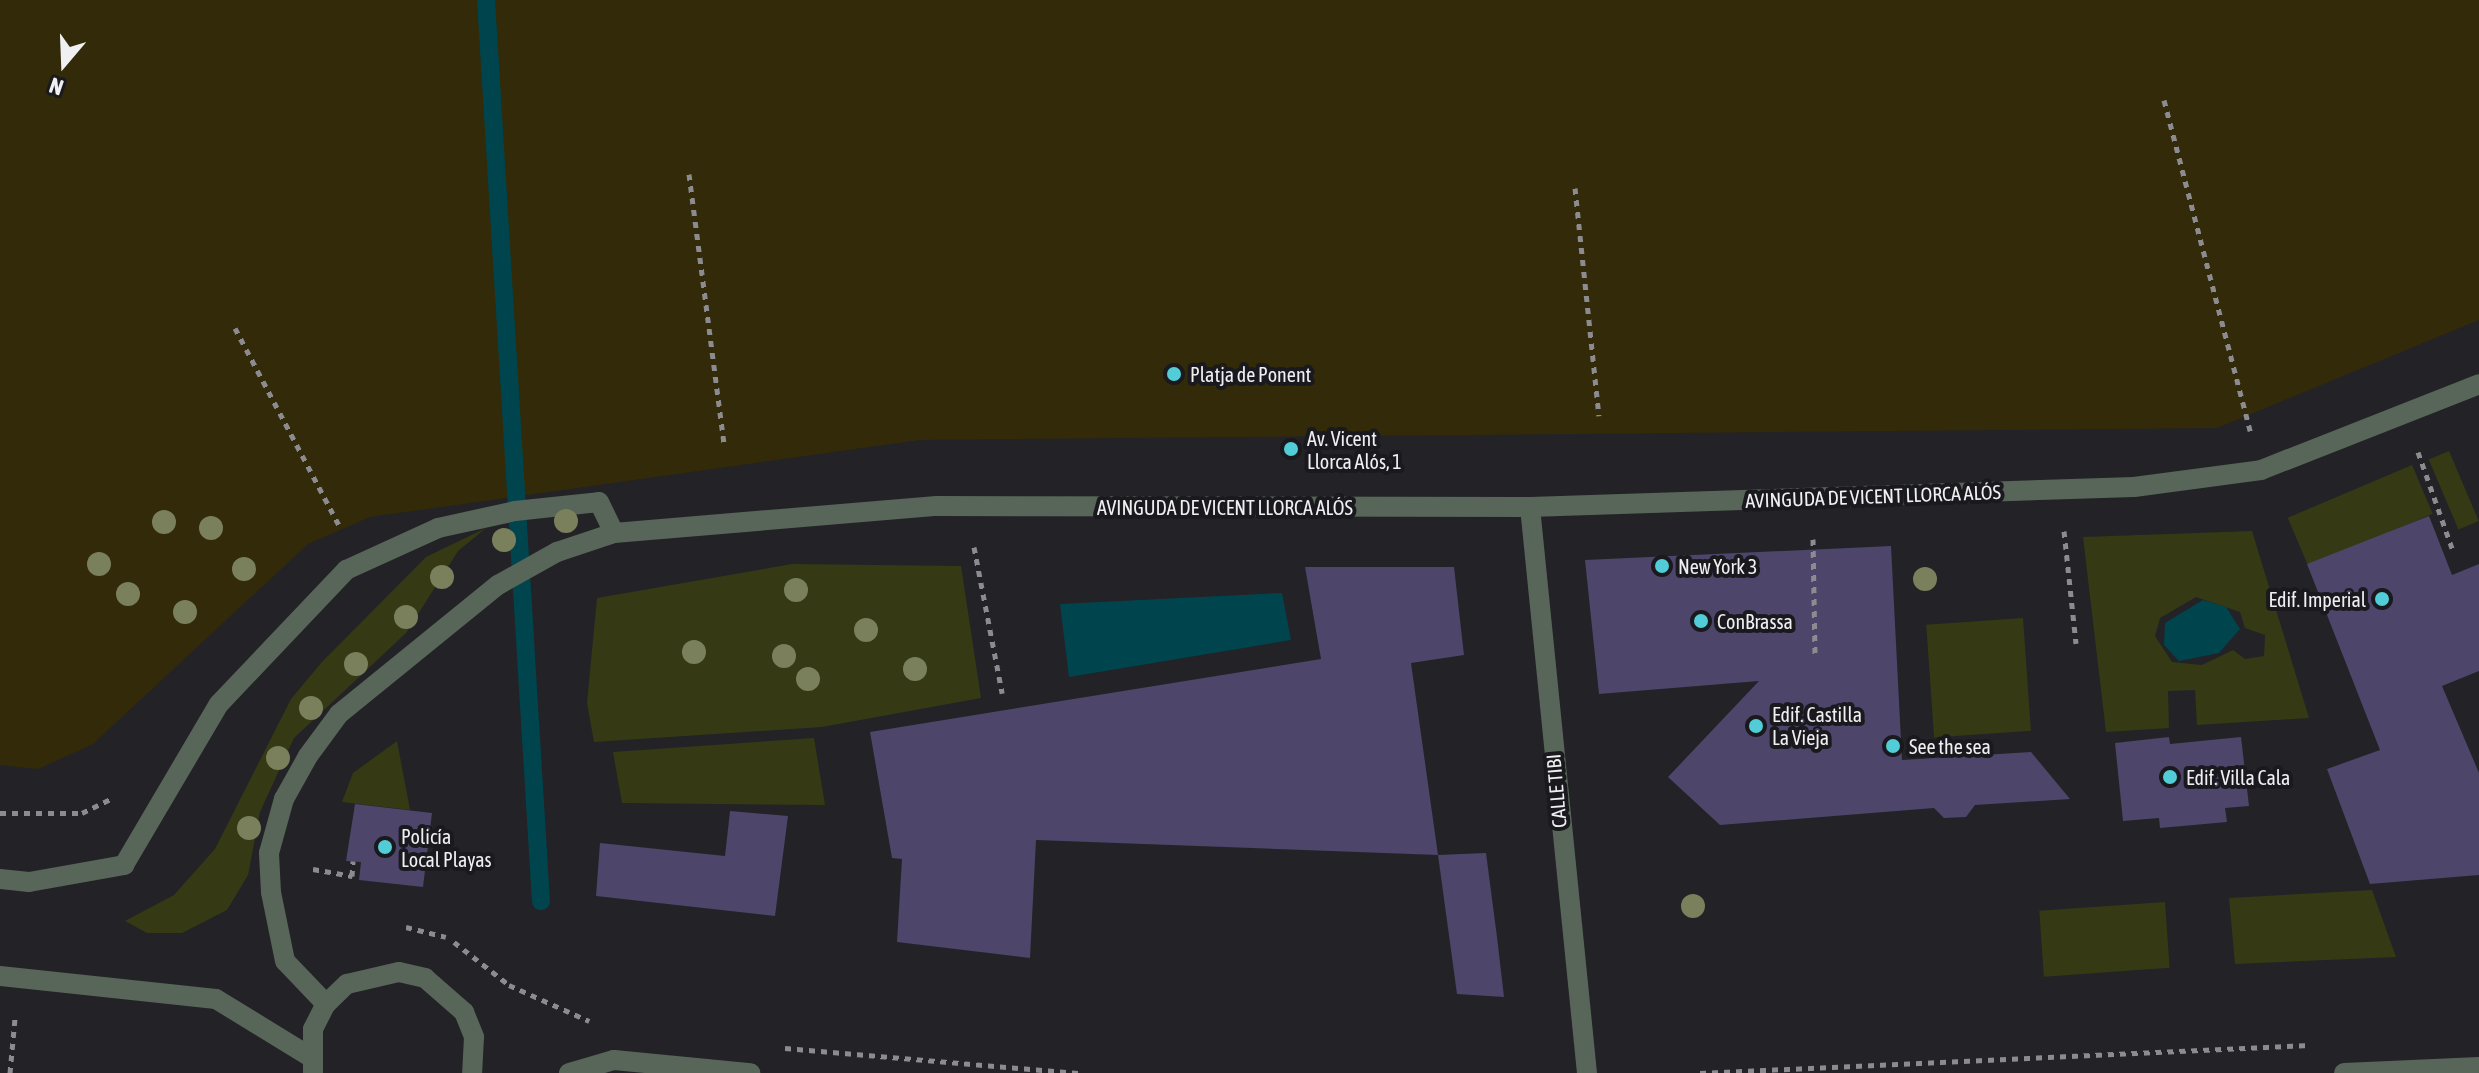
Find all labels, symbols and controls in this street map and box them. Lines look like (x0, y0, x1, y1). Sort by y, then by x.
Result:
north arrow (24, 24, 104, 104)
text: N (46, 72, 67, 101)
place label: Platja de Ponent (1190, 362, 1311, 386)
marker: Platja de Ponent (1165, 365, 1183, 383)
place label: Av. Vicent Llorca Alós, 1 (1307, 426, 1402, 473)
marker: Av. Vicent Llorca Alós, 1 (1282, 440, 1300, 458)
street label: AVINGUDA DE VICENT LLORCA ALÓS (1745, 480, 2001, 512)
street label: AVINGUDA DE VICENT LLORCA ALÓS (1097, 495, 1353, 519)
place label: New York 3 (1678, 554, 1757, 578)
marker: New York 3 (1653, 557, 1671, 575)
place label: Edif. Imperial (2268, 587, 2366, 611)
marker: Edif. Imperial (2373, 590, 2391, 608)
place label: ConBrassa (1717, 609, 1793, 633)
marker: ConBrassa (1692, 612, 1710, 630)
place label: Edif. Castilla La Vieja (1772, 702, 1862, 749)
marker: Edif. Castilla La Vieja (1747, 717, 1765, 735)
place label: See the sea (1909, 734, 1991, 758)
marker: See the sea (1884, 737, 1902, 755)
street label: CALLE TIBI (1541, 753, 1571, 829)
place label: Edif. Villa Cala (2186, 765, 2290, 789)
marker: Edif. Villa Cala (2161, 768, 2179, 786)
place label: Policía Local Playas (401, 824, 492, 871)
marker: Policía Local Playas (376, 838, 394, 856)

